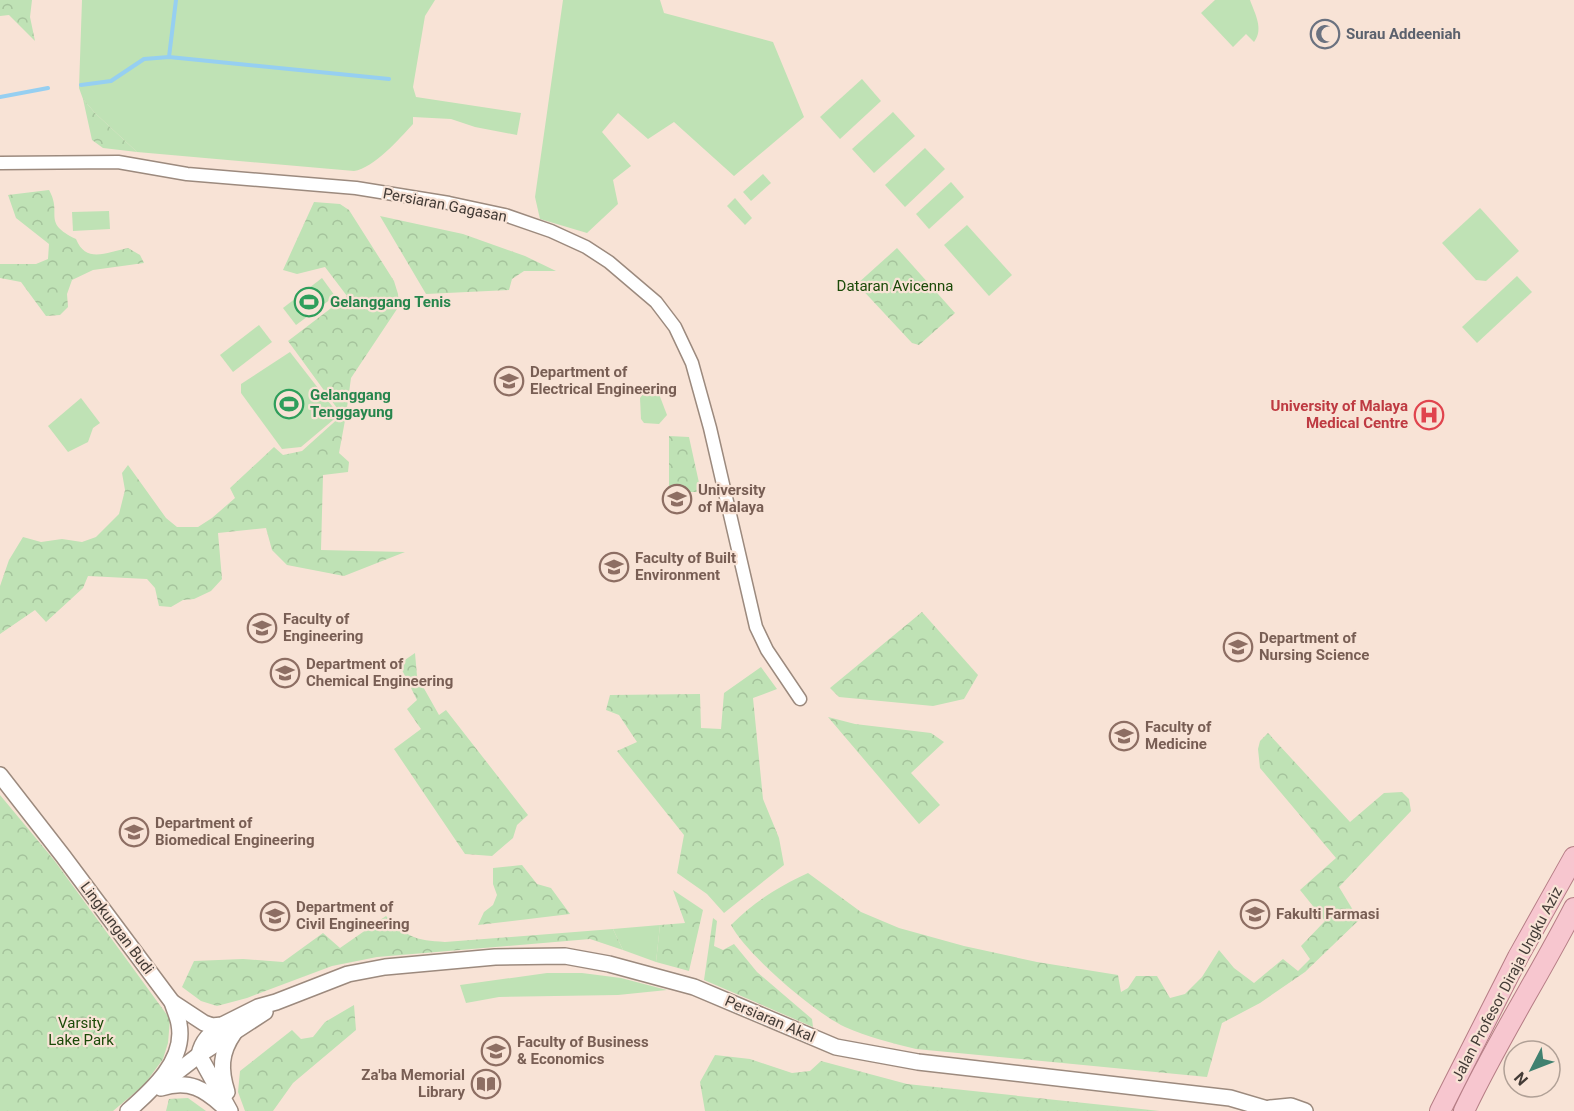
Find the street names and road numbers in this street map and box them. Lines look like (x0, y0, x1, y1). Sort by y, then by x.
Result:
street label: Persiaran Gagasan (381, 184, 509, 226)
street label: Lingkungan Budi (76, 878, 158, 978)
street label: Jalan Profesor Diraja Ungku Aziz (1448, 884, 1566, 1084)
street label: Persiaran Akal (722, 992, 818, 1046)

